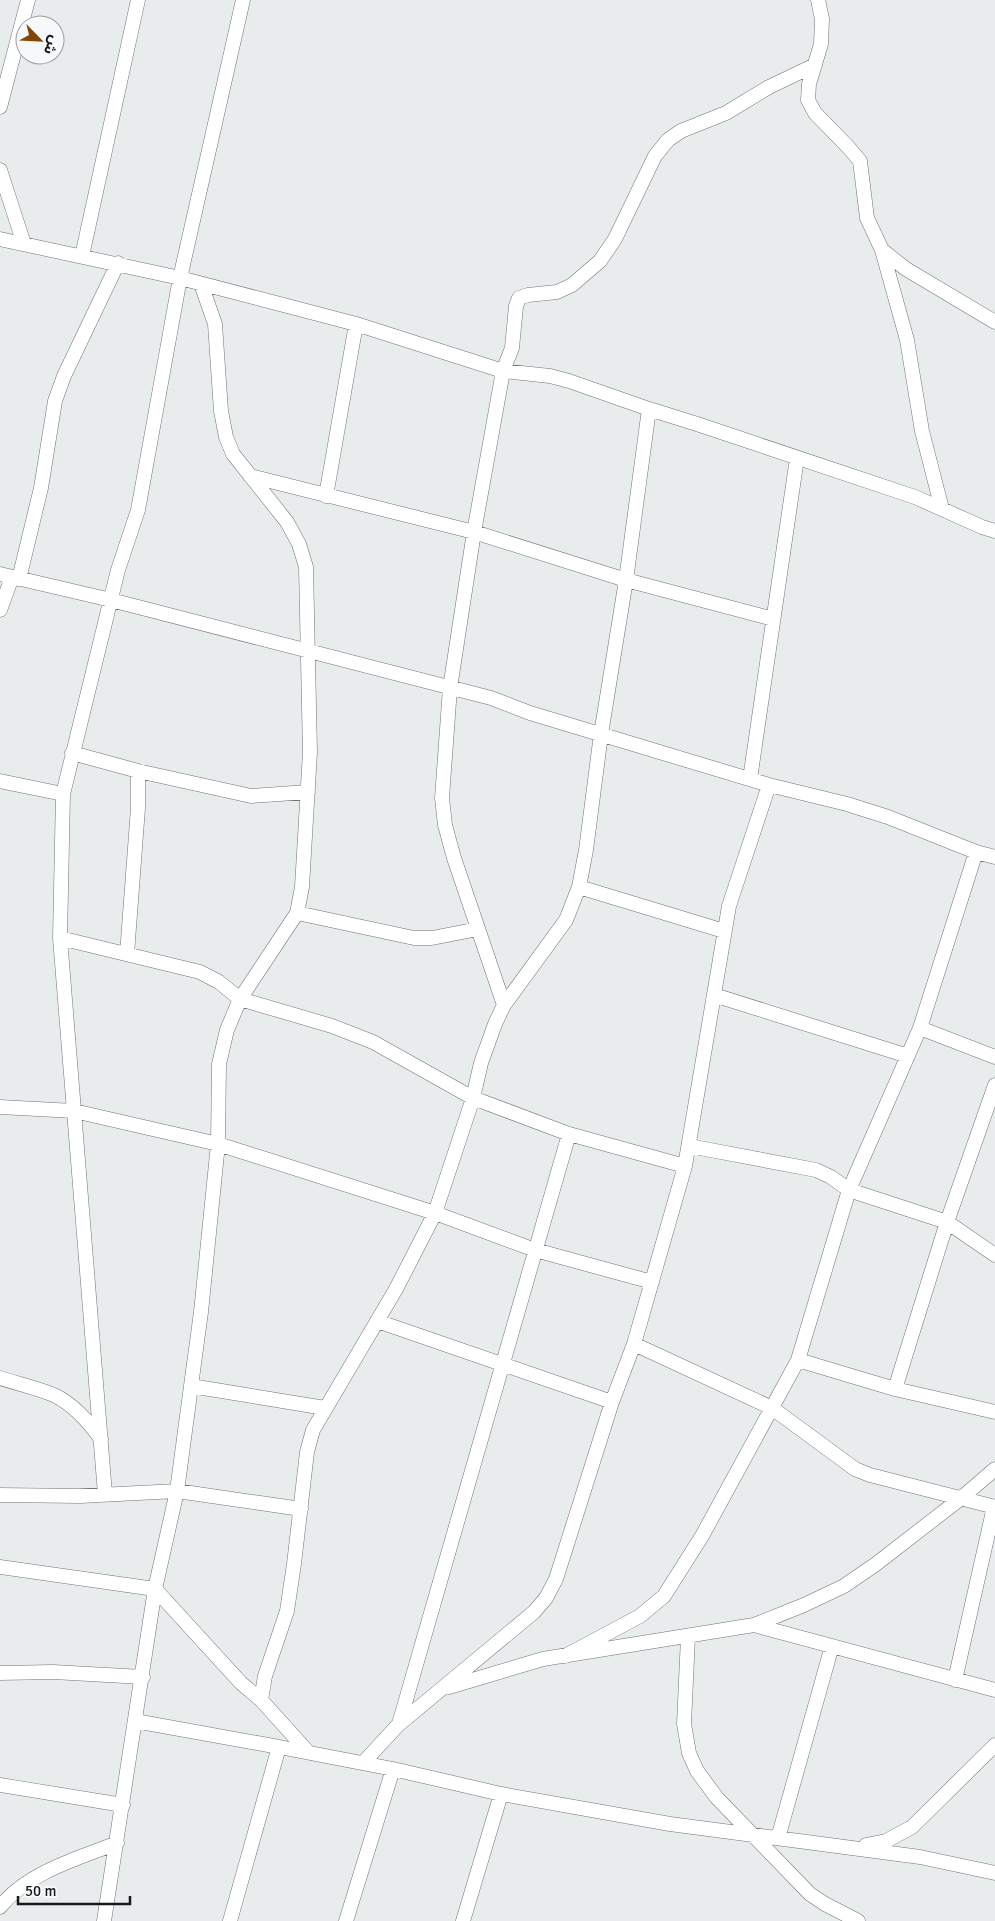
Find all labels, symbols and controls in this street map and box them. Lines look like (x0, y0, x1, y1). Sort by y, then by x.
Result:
north arrow (15, 15, 65, 65)
text: ش (40, 33, 63, 57)
scale bar (18, 1874, 130, 1906)
text: 50 m (25, 1882, 56, 1900)

